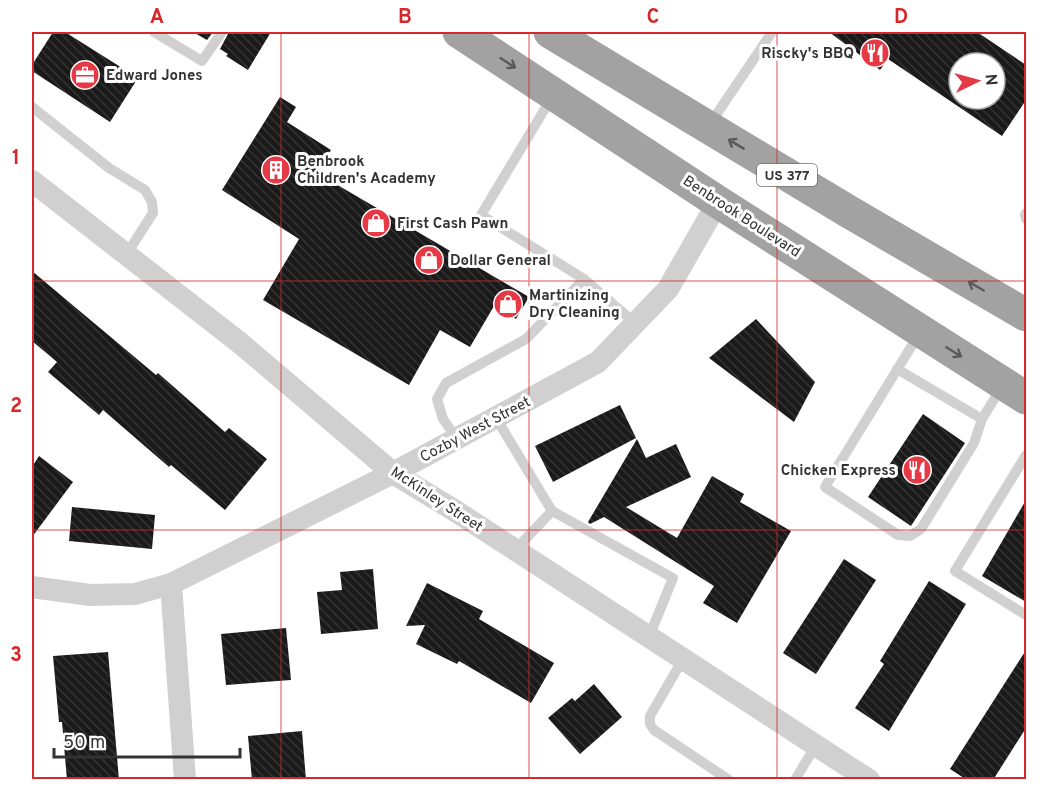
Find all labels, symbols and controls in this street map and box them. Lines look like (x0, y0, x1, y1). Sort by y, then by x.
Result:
text: A (150, 5, 164, 31)
text: B (398, 5, 412, 31)
text: C (647, 5, 659, 31)
text: D (894, 5, 908, 31)
restaurant icon: Riscky's BBQ (859, 37, 891, 69)
place label: Riscky's BBQ (761, 45, 854, 64)
north arrow (947, 51, 1007, 111)
one-way arrow (499, 58, 516, 70)
office icon: Edward Jones (69, 59, 101, 91)
place label: Edward Jones (106, 67, 203, 86)
text: N (979, 73, 1000, 86)
one-way arrow (728, 137, 745, 149)
text: 1 (12, 146, 20, 172)
place label: Benbrook Children's Academy (297, 153, 436, 189)
building icon: Benbrook Children's Academy (260, 154, 292, 186)
road number: US 377 (757, 164, 817, 186)
street label: Benbrook Boulevard (679, 172, 804, 262)
shop icon: First Cash Pawn (360, 207, 392, 239)
place label: First Cash Pawn (397, 215, 508, 234)
shop icon: Dollar General (413, 244, 445, 276)
place label: Dollar General (450, 252, 551, 271)
one-way arrow (968, 280, 985, 292)
place label: Martinizing Dry Cleaning (529, 287, 620, 323)
shop icon: Martinizing Dry Cleaning (492, 288, 524, 320)
one-way arrow (946, 346, 963, 359)
street label: Cozby West Street (417, 393, 534, 468)
text: 2 (10, 394, 22, 420)
restaurant icon: Chicken Express (901, 454, 933, 486)
place label: Chicken Express (781, 462, 896, 481)
street label: McKinley Street (386, 463, 486, 537)
text: 3 (10, 643, 22, 669)
scale bar (54, 721, 240, 759)
text: 50 m (63, 732, 105, 755)

